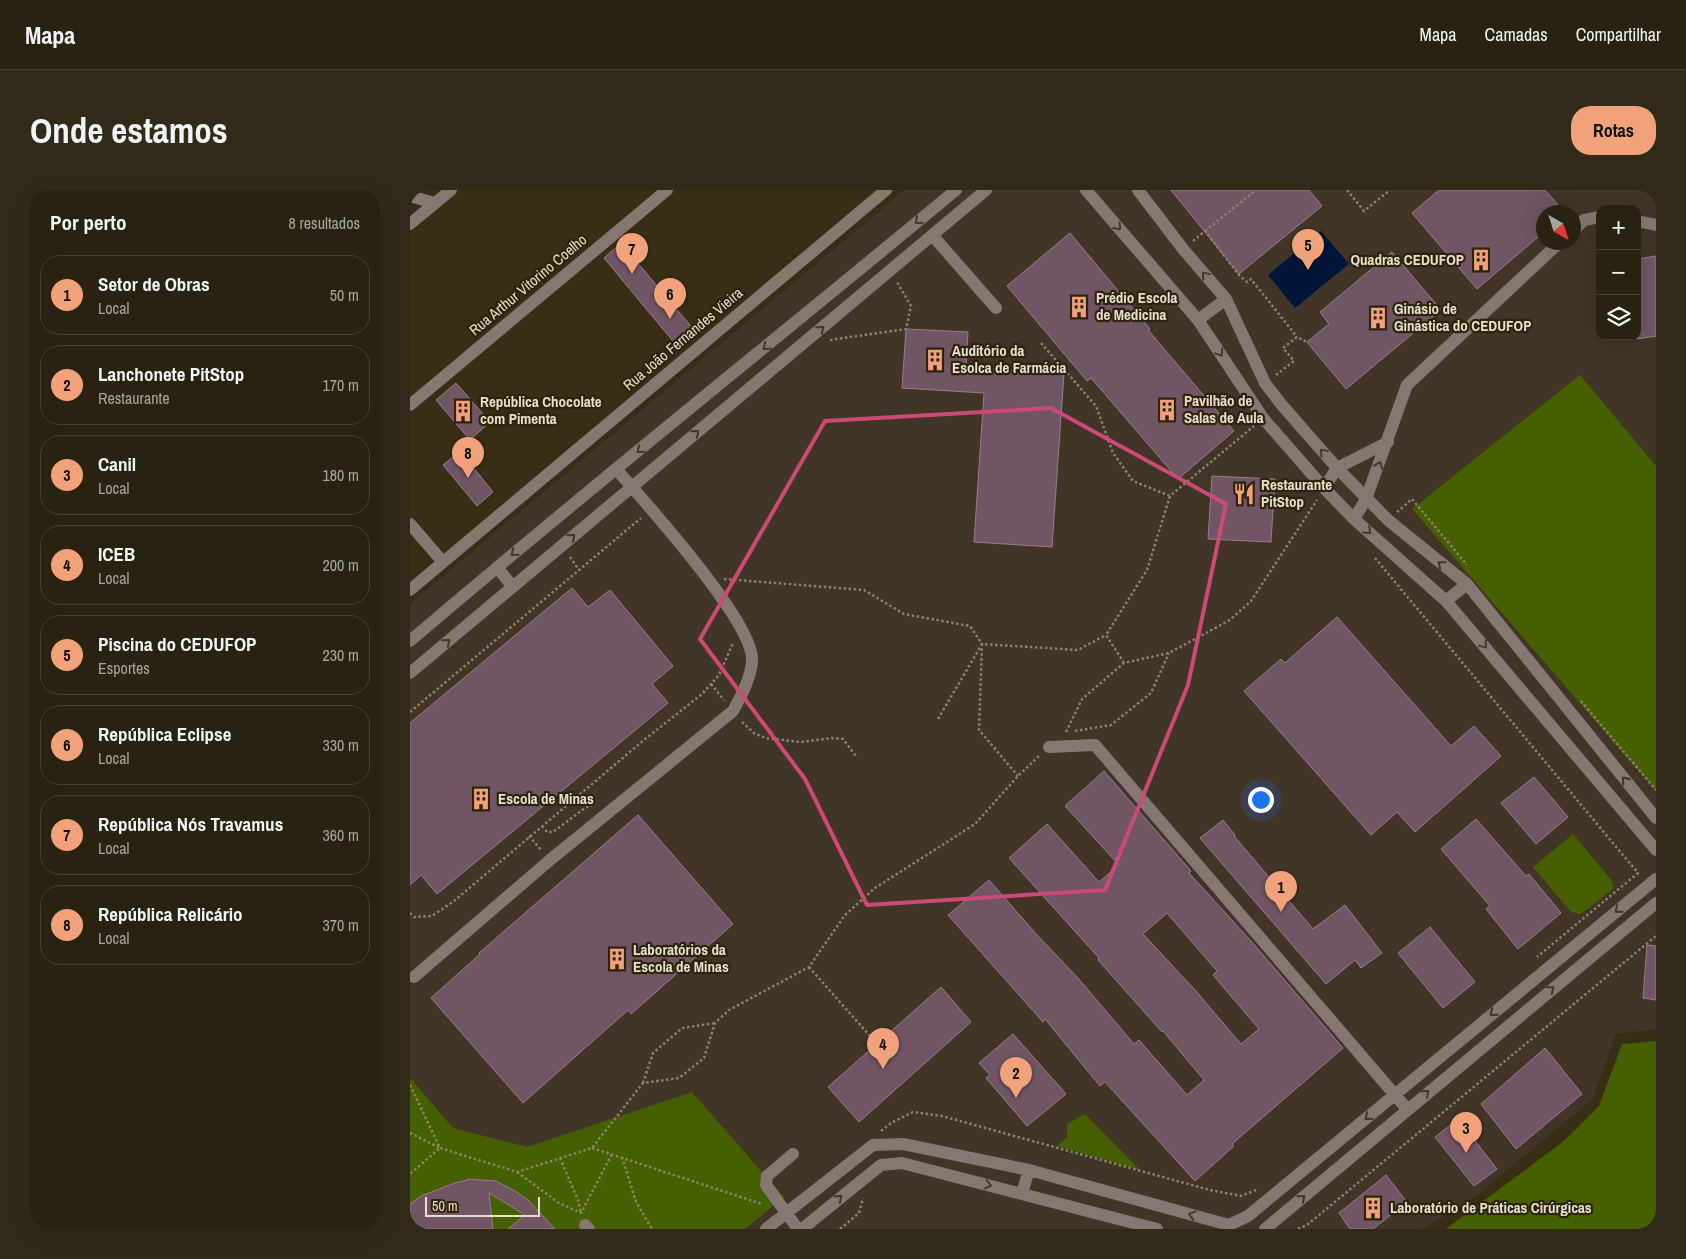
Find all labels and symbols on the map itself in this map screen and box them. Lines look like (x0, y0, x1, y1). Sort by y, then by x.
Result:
north arrow (1536, 205, 1581, 250)
one-way arrow (915, 216, 924, 224)
one-way arrow (1112, 221, 1121, 230)
street label: Rua Arthur Vitorino Coelho (464, 229, 591, 340)
pin: 5 (1292, 229, 1324, 270)
pin: 7 (616, 233, 648, 274)
building icon: Quadras CEDUFOP (1468, 247, 1494, 273)
place label: Quadras CEDUFOP (1351, 249, 1464, 270)
one-way arrow (1202, 271, 1211, 280)
pin: 6 (654, 278, 686, 319)
street label: Rua João Fernandes Vieira (618, 282, 747, 395)
place label: Prédio Escola de Medicina (1096, 287, 1178, 325)
building icon: Prédio Escola de Medicina (1066, 294, 1092, 320)
place label: Ginásio de Ginástica do CEDUFOP (1394, 298, 1531, 336)
building icon: Ginásio de Ginástica do CEDUFOP (1365, 305, 1391, 331)
one-way arrow (815, 326, 824, 335)
place label: Auditório da Esolca de Farmácia (952, 340, 1066, 378)
one-way arrow (763, 342, 772, 350)
building icon: Auditório da Esolca de Farmácia (922, 347, 948, 373)
one-way arrow (1214, 347, 1223, 357)
place label: Pavilhão de Salas de Aula (1184, 390, 1264, 428)
place label: República Chocolate com Pimenta (480, 391, 602, 429)
building icon: Pavilhão de Salas de Aula (1154, 397, 1180, 423)
building icon: República Chocolate com Pimenta (450, 398, 476, 424)
one-way arrow (690, 430, 699, 438)
pin: 8 (452, 437, 484, 478)
one-way arrow (637, 444, 646, 452)
one-way arrow (1320, 449, 1329, 458)
one-way arrow (1373, 461, 1383, 470)
place label: Restaurante PitStop (1261, 474, 1332, 512)
restaurant icon: Restaurante PitStop (1231, 481, 1257, 507)
one-way arrow (1363, 525, 1372, 534)
one-way arrow (566, 534, 575, 543)
one-way arrow (511, 547, 520, 555)
one-way arrow (1438, 561, 1447, 569)
one-way arrow (441, 639, 450, 647)
one-way arrow (1478, 639, 1486, 648)
one-way arrow (1622, 777, 1631, 786)
building icon: Escola de Minas (468, 786, 494, 812)
your location (1248, 787, 1274, 813)
place label: Escola de Minas (498, 788, 594, 809)
pin: 1 (1265, 871, 1297, 912)
one-way arrow (1615, 904, 1624, 913)
place label: Laboratórios da Escola de Minas (633, 939, 729, 977)
building icon: Laboratórios da Escola de Minas (604, 946, 630, 972)
one-way arrow (1546, 986, 1555, 995)
one-way arrow (1490, 1008, 1499, 1016)
pin: 4 (867, 1028, 899, 1069)
pin: 2 (1000, 1057, 1032, 1098)
one-way arrow (1421, 1090, 1430, 1099)
one-way arrow (1364, 1111, 1373, 1120)
pin: 3 (1450, 1112, 1482, 1153)
one-way arrow (983, 1179, 992, 1190)
scale bar (425, 1194, 540, 1217)
one-way arrow (834, 1194, 843, 1203)
one-way arrow (1296, 1195, 1305, 1203)
building icon: Laboratório de Práticas Cirúrgicas (1360, 1195, 1386, 1221)
place label: Laboratório de Práticas Cirúrgicas (1390, 1197, 1592, 1218)
one-way arrow (1188, 1210, 1196, 1221)

